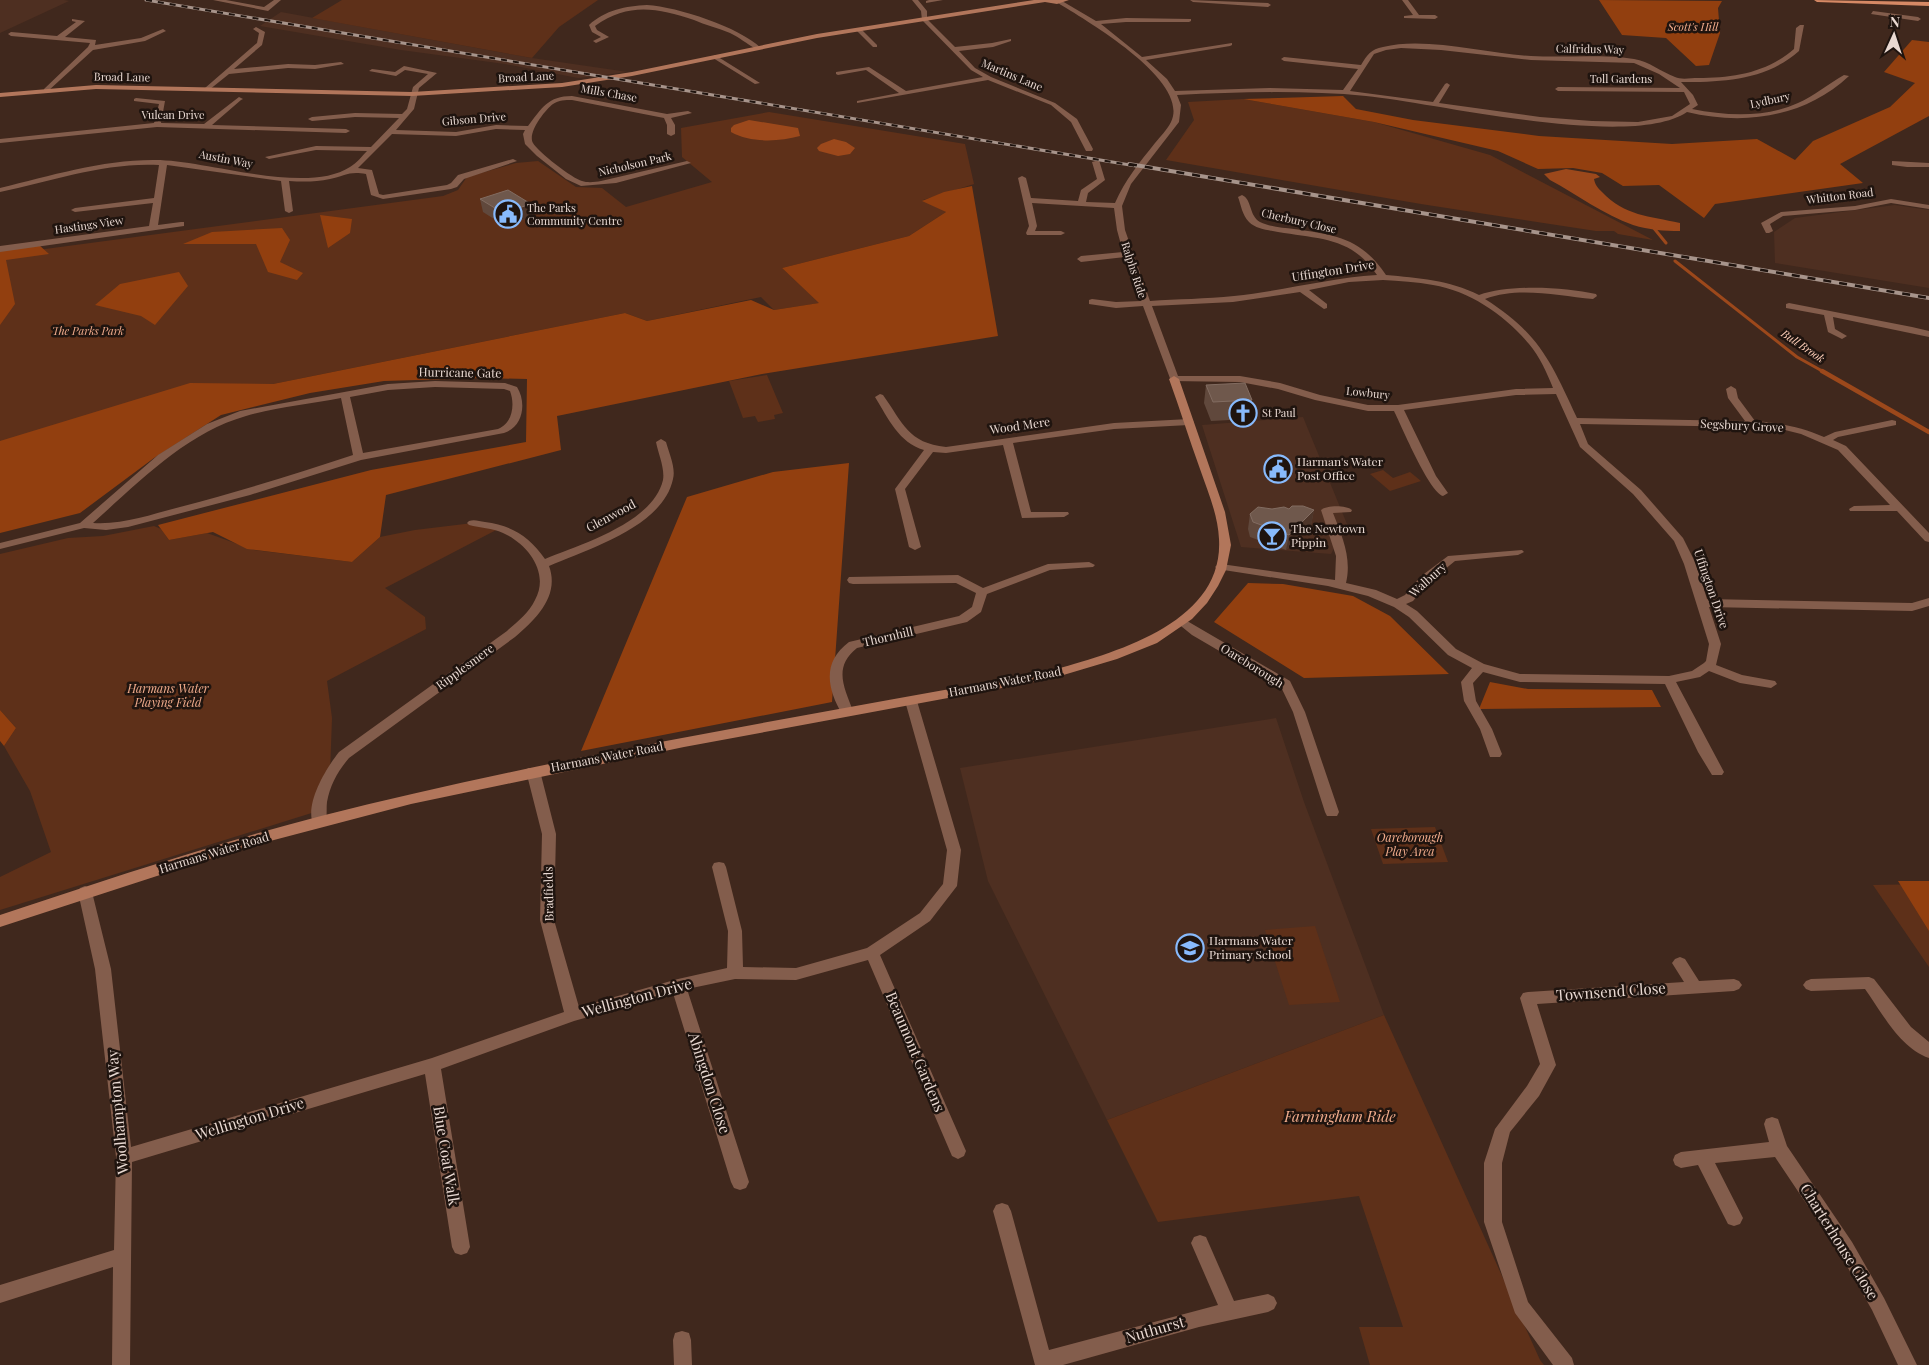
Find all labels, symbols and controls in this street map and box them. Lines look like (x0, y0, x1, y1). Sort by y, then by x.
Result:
north arrow (1869, 10, 1919, 60)
text: N (1889, 12, 1900, 31)
park label: Scott's Hill (1667, 19, 1719, 34)
street label: Calfridus Way (1556, 40, 1625, 57)
street label: Martins Lane (979, 55, 1046, 94)
street label: Broad Lane (498, 68, 555, 85)
street label: Broad Lane (94, 69, 151, 84)
street label: Toll Gardens (1590, 71, 1652, 86)
street label: Mills Chase (580, 80, 639, 105)
street label: Lydbury (1748, 88, 1792, 111)
street label: Vulcan Drive (140, 107, 205, 122)
street label: Gibson Drive (441, 108, 507, 129)
street label: Austin Way (197, 146, 255, 171)
street label: Nicholson Park (597, 148, 673, 179)
street label: Whitton Road (1805, 184, 1875, 207)
public building icon: The Parks Community Centre (493, 199, 523, 229)
place label: The Parks Community Centre (527, 200, 622, 228)
street label: Cherbury Close (1260, 205, 1339, 237)
street label: Hastings View (54, 212, 125, 237)
street label: Ralphs Ride (1118, 240, 1151, 300)
street label: Uffington Drive (1291, 256, 1375, 284)
park label: The Parks Park (52, 323, 124, 338)
water label: Bull Brook (1778, 325, 1828, 366)
street label: Hurricane Gate (418, 363, 502, 381)
street label: Lowbury (1345, 383, 1391, 402)
church icon: St Paul (1228, 398, 1258, 428)
place label: St Paul (1262, 405, 1296, 420)
street label: Wood Mere (988, 413, 1051, 437)
street label: Segsbury Grove (1700, 415, 1784, 435)
place label: Harman's Water Post Office (1297, 453, 1384, 483)
public building icon: Harman's Water Post Office (1263, 454, 1293, 484)
street label: Glenwood (583, 495, 638, 535)
place label: The Newtown Pippin (1291, 520, 1365, 550)
bar icon: The Newtown Pippin (1257, 521, 1287, 551)
street label: Uffington Drive (1691, 547, 1733, 631)
street label: Walbury (1405, 558, 1449, 601)
street label: Thornhill (861, 622, 915, 650)
street label: Oareborough (1218, 639, 1287, 691)
street label: Ripplesmere (432, 640, 497, 693)
street label: Harmans Water Road (947, 662, 1062, 700)
park label: Harmans Water Playing Field (126, 680, 210, 710)
street label: Harmans Water Road (549, 737, 664, 775)
street label: Harmans Water Road (157, 828, 271, 876)
park label: Oareborough Play Area (1377, 829, 1443, 859)
street label: Bradfields (540, 866, 556, 922)
place label: Harmans Water Primary School (1209, 932, 1294, 962)
school or university icon: Harmans Water Primary School (1175, 933, 1205, 963)
street label: Wellington Drive (579, 973, 694, 1022)
street label: Townsend Close (1555, 977, 1666, 1005)
street label: Beaumont Gardens (882, 988, 950, 1115)
street label: Abingdon Close (684, 1028, 736, 1136)
street label: Woolhampton Way (102, 1049, 132, 1176)
street label: Wellington Drive (192, 1092, 307, 1144)
street label: Blue Coat Walk (429, 1105, 465, 1208)
park label: Farningham Ride (1283, 1106, 1396, 1126)
street label: Charterhouse Close (1796, 1180, 1884, 1303)
street label: Nuthurst (1123, 1311, 1187, 1347)

